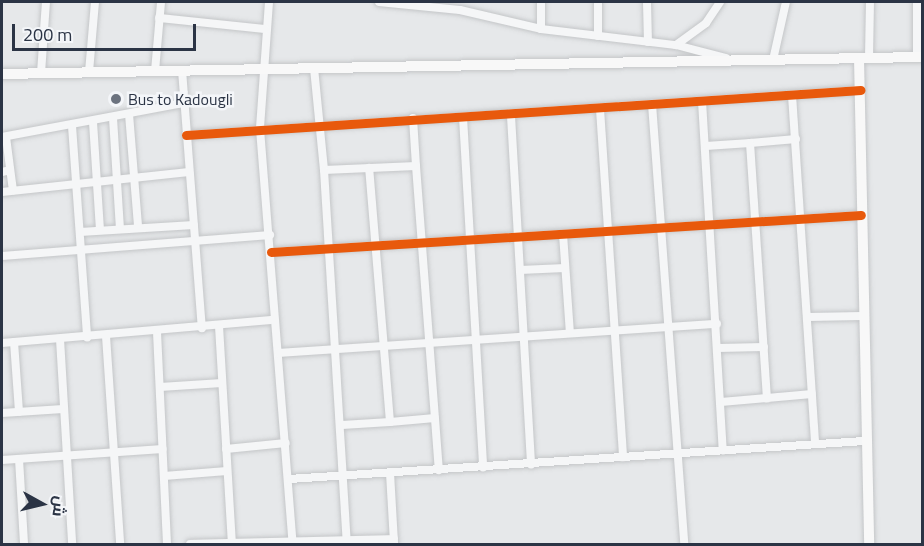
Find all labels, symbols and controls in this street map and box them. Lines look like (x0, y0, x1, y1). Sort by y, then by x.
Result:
scale bar (15, 12, 200, 50)
text: 200 m (23, 21, 72, 48)
place label: Bus to Kadougli (128, 89, 233, 109)
marker: Bus to Kadougli (109, 92, 123, 106)
north arrow (12, 474, 72, 534)
text: ش (47, 495, 73, 518)

